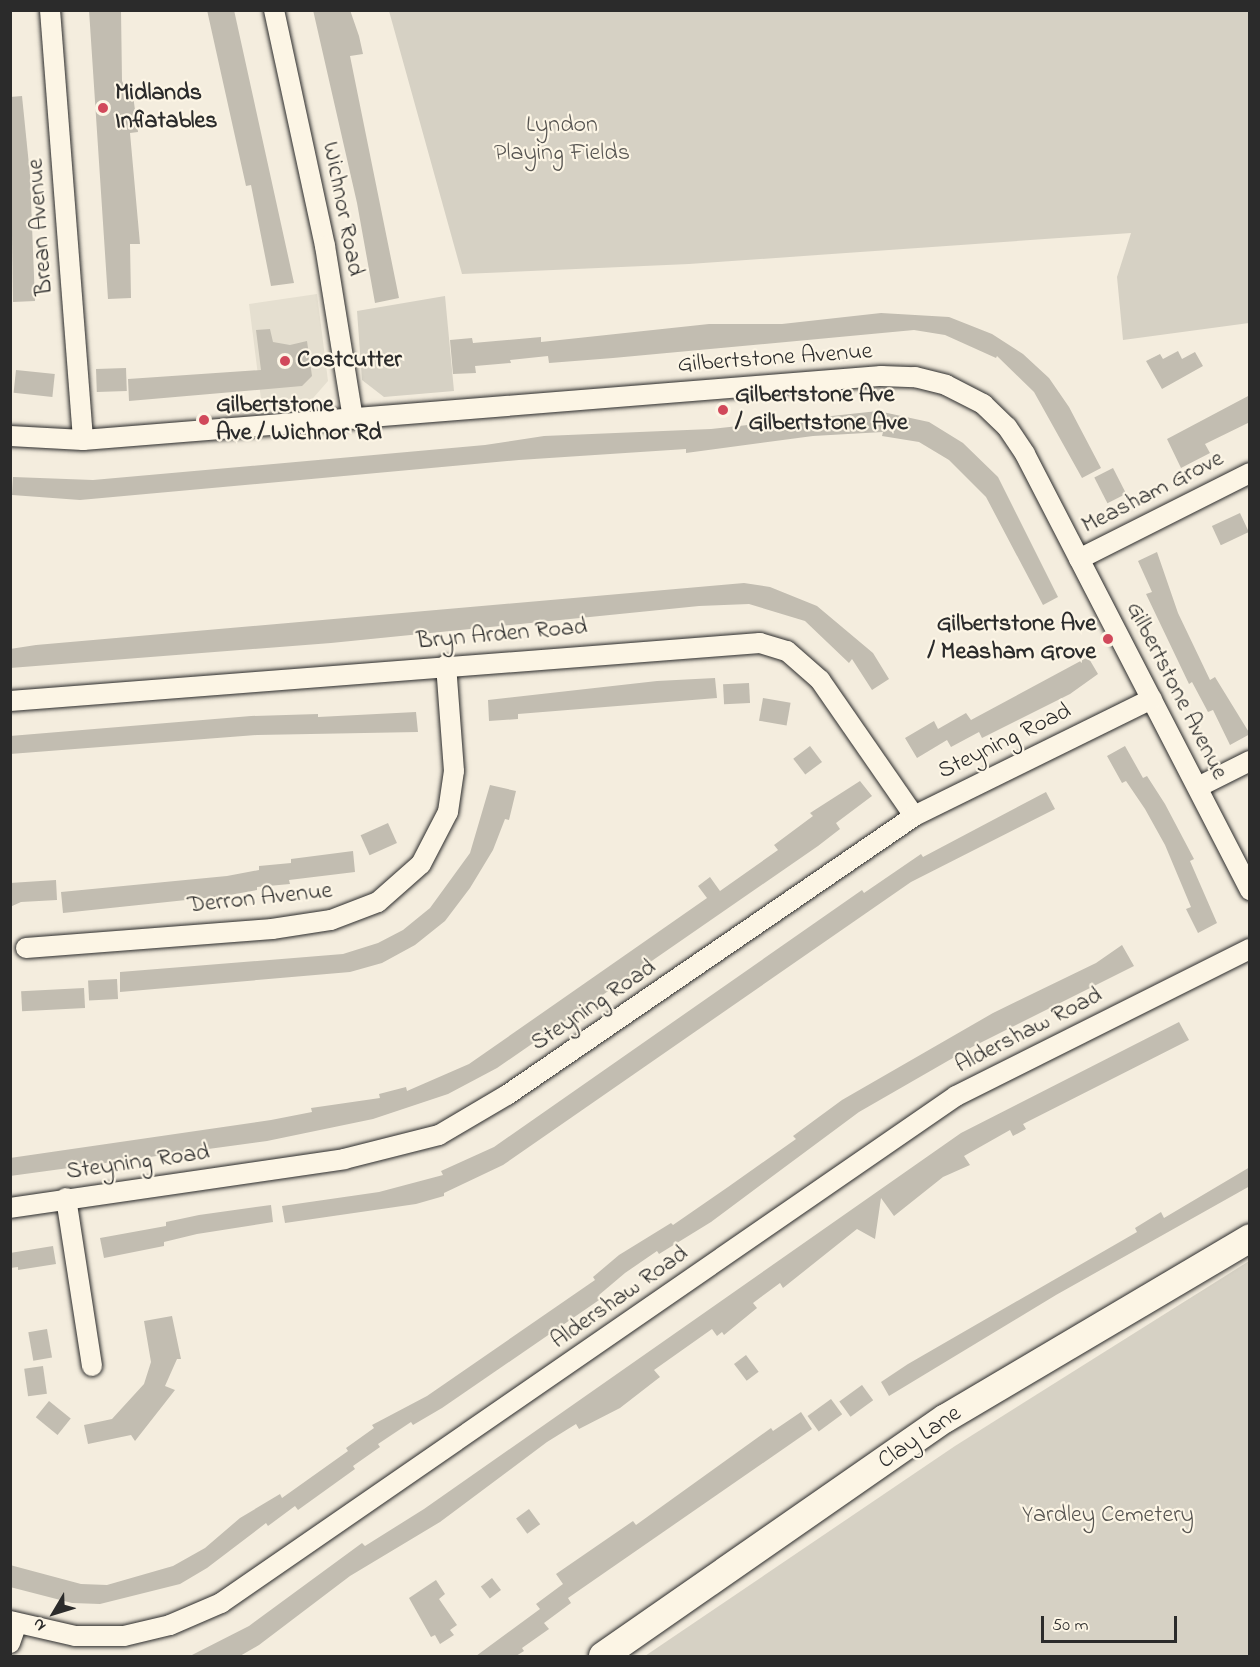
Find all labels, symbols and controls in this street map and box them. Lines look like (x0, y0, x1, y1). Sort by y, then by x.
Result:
place label: Midlands Inflatables (115, 80, 218, 136)
marker: Midlands Inflatables (96, 101, 110, 115)
park label: Lyndon Playing Fields (494, 112, 630, 168)
street label: Wichnor Road (315, 139, 369, 279)
street label: Brean Avenue (22, 158, 60, 296)
street label: Gilbertstone Avenue (677, 338, 873, 380)
place label: Costcutter (297, 347, 402, 375)
marker: Costcutter (278, 354, 292, 368)
place label: Gilbertstone Ave / Gilbertstone Ave (735, 382, 908, 438)
place label: Gilbertstone Ave / Wichnor Rd (216, 392, 382, 448)
marker: Gilbertstone Ave / Gilbertstone Ave (716, 403, 730, 417)
marker: Gilbertstone Ave / Wichnor Rd (197, 413, 211, 427)
street label: Measham Grove (1077, 445, 1229, 541)
street label: Gilbertstone Avenue (1119, 597, 1233, 785)
place label: Gilbertstone Ave / Measham Grove (927, 611, 1096, 667)
street label: Bryn Arden Road (415, 613, 589, 657)
marker: Gilbertstone Ave / Measham Grove (1101, 632, 1115, 646)
street label: Steyning Road (934, 697, 1076, 787)
street label: Derron Avenue (186, 877, 334, 921)
street label: Steyning Road (526, 954, 662, 1058)
street label: Aldershaw Road (951, 982, 1107, 1080)
street label: Steyning Road (64, 1139, 212, 1187)
street label: Aldershaw Road (546, 1240, 694, 1356)
street label: Clay Lane (873, 1400, 967, 1476)
park label: Yardley Cemetery (1022, 1502, 1194, 1530)
north arrow (24, 1583, 84, 1643)
scale bar (1044, 1604, 1180, 1642)
text: N (27, 1612, 53, 1636)
text: 50 m (1052, 1613, 1089, 1639)

